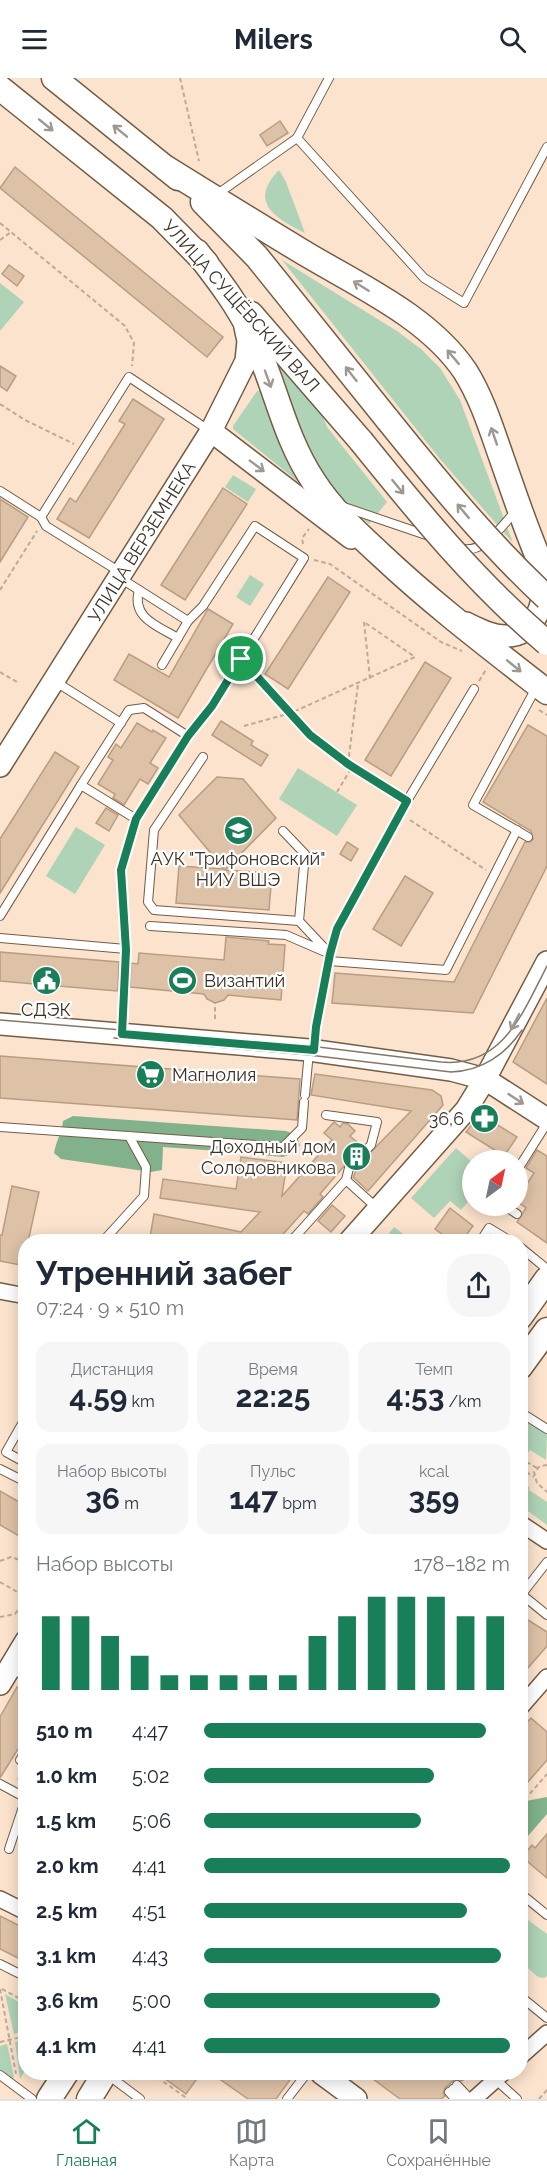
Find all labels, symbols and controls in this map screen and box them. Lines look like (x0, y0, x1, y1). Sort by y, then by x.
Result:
icon: menu (18, 23, 51, 56)
icon: search (496, 23, 529, 56)
text: Milers (234, 24, 313, 55)
one-way arrow (37, 118, 53, 131)
one-way arrow (112, 125, 128, 138)
street label: УЛИЦА СУЩЁВСКИЙ ВАЛ (159, 215, 324, 396)
one-way arrow (353, 279, 370, 291)
one-way arrow (447, 349, 460, 365)
one-way arrow (345, 366, 358, 382)
one-way arrow (264, 370, 275, 388)
one-way arrow (488, 427, 499, 446)
street label: УЛИЦА ВЕРЗЕМНЕКА (83, 457, 200, 626)
one-way arrow (249, 460, 265, 473)
one-way arrow (391, 479, 404, 495)
one-way arrow (456, 503, 469, 519)
pin (215, 633, 266, 684)
icon: arrive (224, 642, 257, 675)
one-way arrow (506, 660, 522, 673)
school or university icon: АУК "Трифоновский" НИУ ВШЭ (222, 814, 254, 846)
place label: АУК "Трифоновский" НИУ ВШЭ (150, 848, 326, 890)
public building icon: СДЭК (30, 965, 62, 997)
sports icon: Византий (167, 965, 199, 997)
place label: Византий (204, 970, 285, 991)
place label: СДЭК (21, 999, 71, 1020)
one-way arrow (509, 1013, 521, 1030)
supermarket icon: Магнолия (135, 1059, 167, 1091)
place label: Магнолия (172, 1064, 256, 1085)
one-way arrow (507, 1093, 524, 1105)
pharmacy icon: 36,6 (469, 1103, 501, 1135)
place label: 36,6 (429, 1108, 464, 1129)
place label: Доходный дом Солодовникова (201, 1136, 336, 1178)
building icon: Доходный дом Солодовникова (341, 1141, 373, 1173)
north arrow (462, 1150, 528, 1216)
map controls (462, 1150, 528, 1216)
text: Утренний забег (36, 1254, 292, 1293)
button: share (447, 1254, 510, 1317)
text: 07:24 · 9 × 510 m (36, 1296, 184, 1320)
text: Дистанция (71, 1360, 153, 1379)
text: Время (248, 1360, 298, 1379)
text: Темп (415, 1360, 453, 1379)
text: 4.59 (69, 1379, 127, 1414)
text: 22:25 (236, 1379, 310, 1414)
text: 4:53 (387, 1379, 444, 1414)
text: km (127, 1392, 155, 1411)
text: /km (444, 1392, 481, 1411)
text: Набор высоты (57, 1462, 167, 1481)
text: Пульс (250, 1462, 296, 1481)
text: kcal (419, 1462, 449, 1481)
text: 36 (85, 1481, 120, 1516)
text: 147 (229, 1481, 278, 1516)
text: 359 (408, 1481, 460, 1516)
text: m (120, 1494, 139, 1513)
text: bpm (278, 1494, 317, 1513)
text: Набор высоты (36, 1552, 173, 1576)
text: 178–182 m (413, 1552, 510, 1576)
text: 510 m (36, 1719, 93, 1743)
text: 4:47 (132, 1719, 168, 1743)
text: 1.0 km (36, 1764, 97, 1788)
text: 5:02 (132, 1764, 169, 1788)
text: 1.5 km (36, 1809, 96, 1833)
text: 5:06 (132, 1809, 171, 1833)
text: 2.0 km (36, 1854, 99, 1878)
text: 4:41 (132, 1854, 166, 1878)
text: 2.5 km (36, 1899, 97, 1923)
text: 4:51 (132, 1899, 166, 1923)
text: 3.1 km (36, 1944, 96, 1968)
text: 4:43 (132, 1944, 168, 1968)
text: 3.6 km (36, 1989, 98, 2013)
text: 5:00 (132, 1989, 171, 2013)
text: 4.1 km (36, 2034, 96, 2058)
text: 4:41 (132, 2034, 166, 2058)
tab: Главная (56, 2115, 117, 2170)
tab: Карта (229, 2115, 274, 2170)
tab: Сохранённые (386, 2115, 491, 2170)

